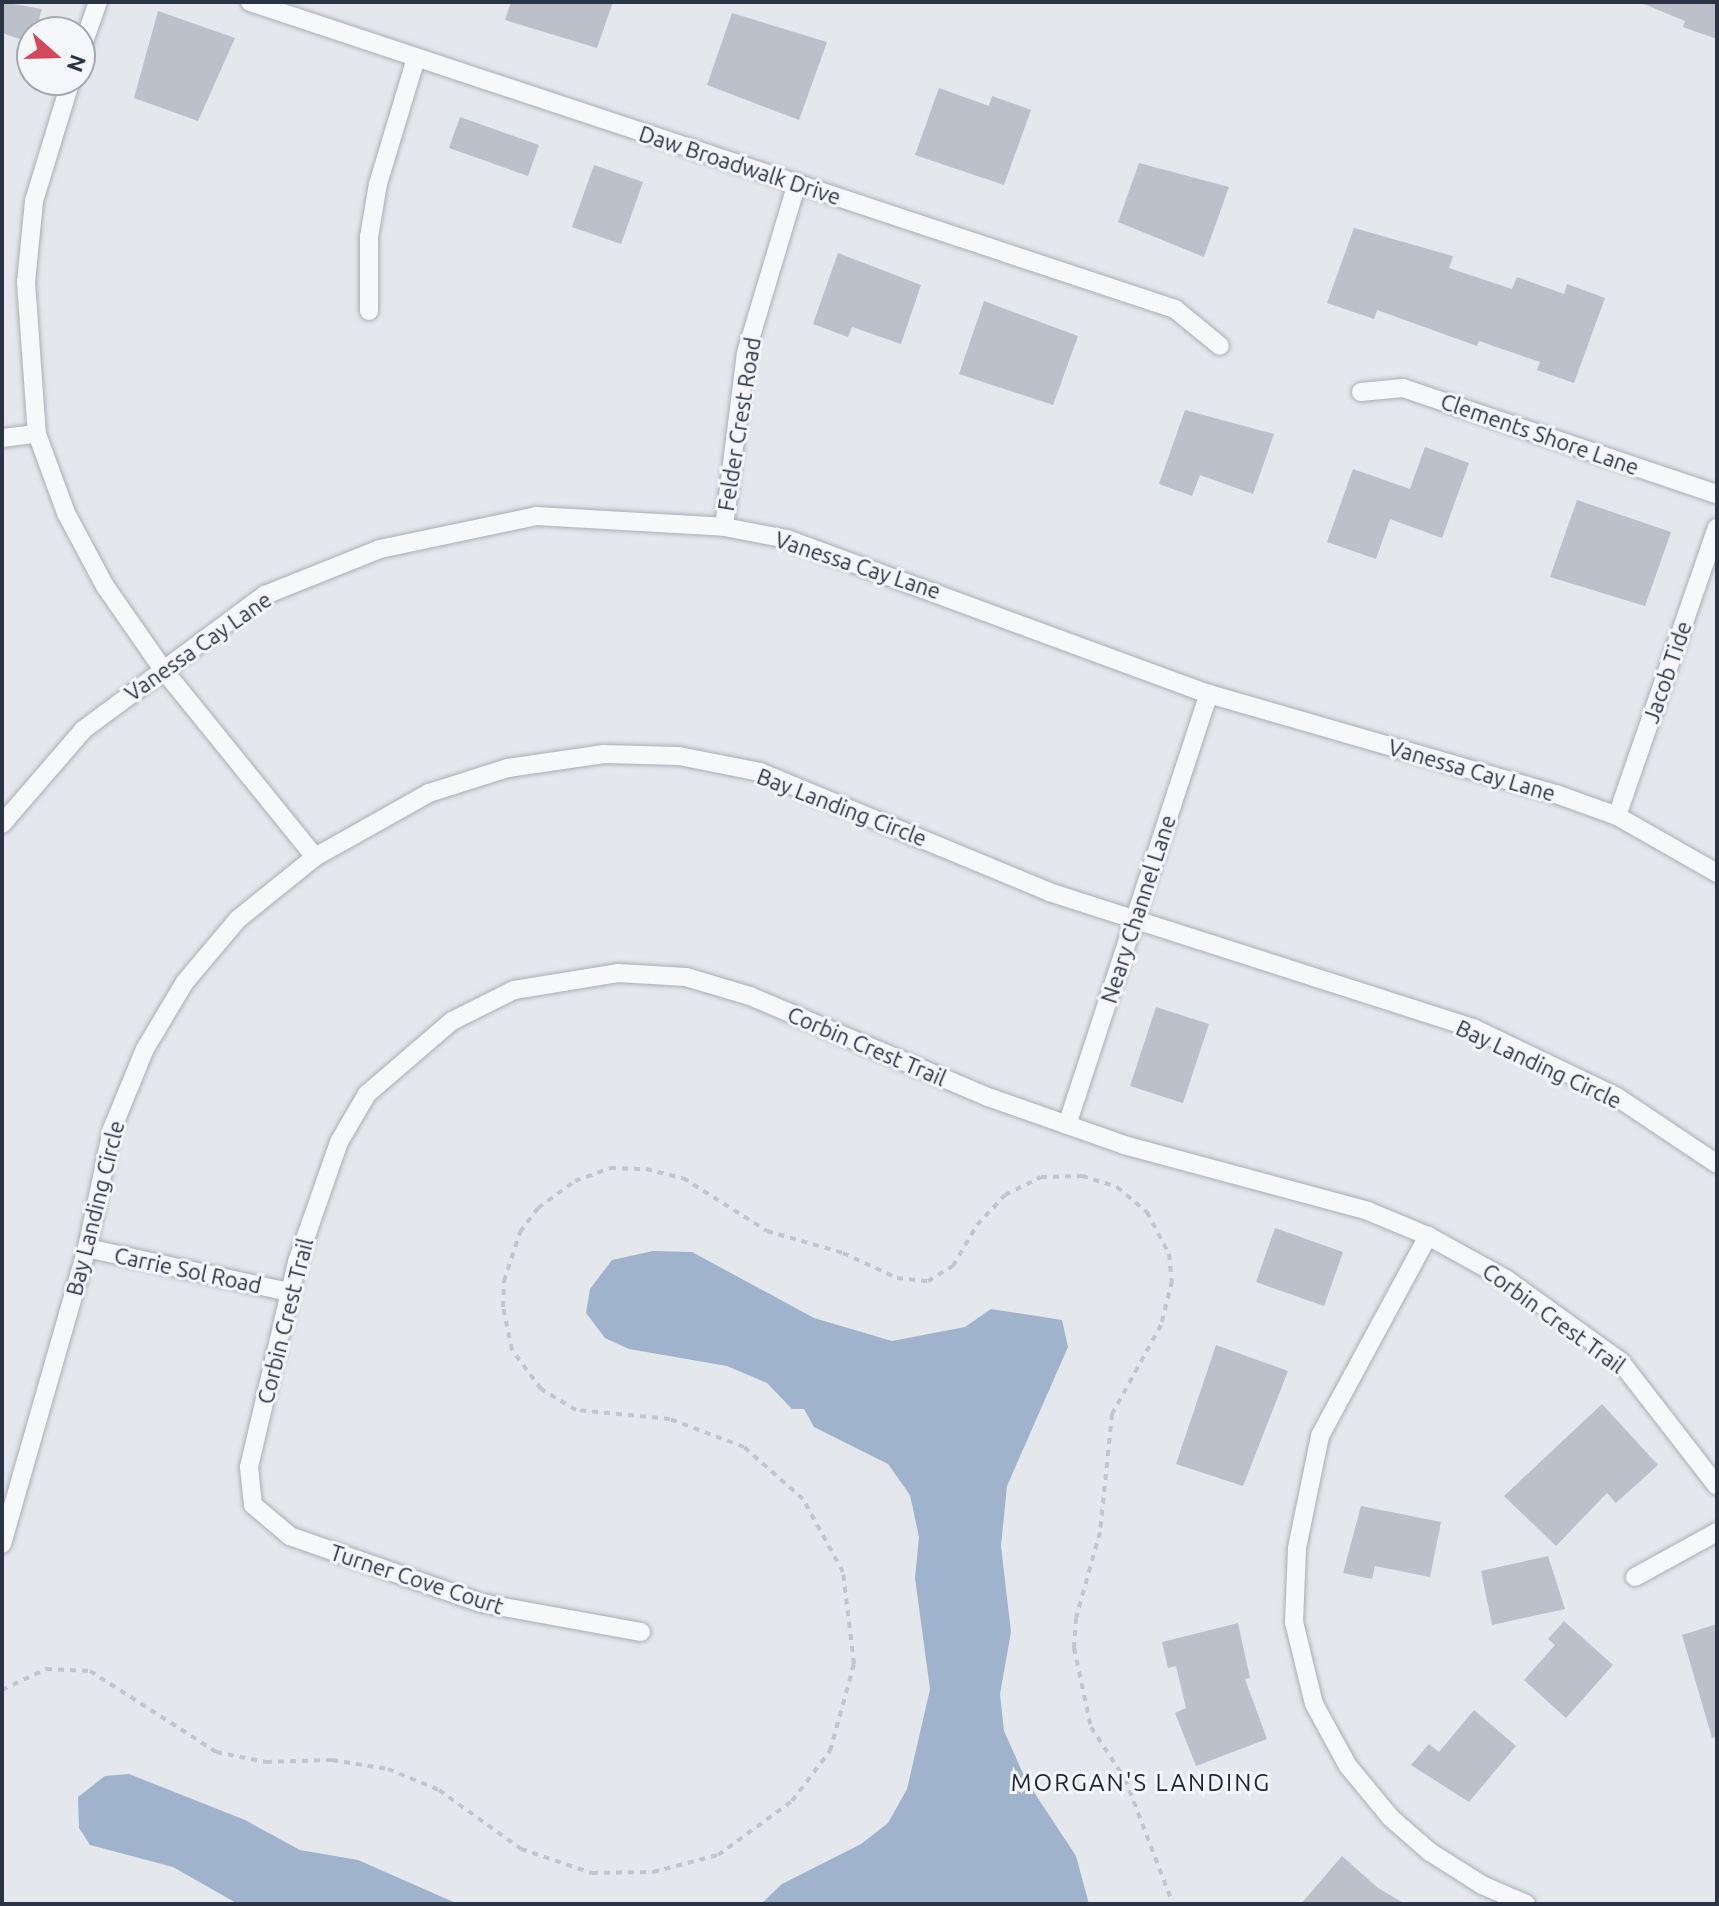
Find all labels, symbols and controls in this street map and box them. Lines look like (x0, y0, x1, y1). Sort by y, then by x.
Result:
north arrow (16, 16, 96, 96)
text: N (63, 52, 92, 76)
street label: Daw Broadwalk Drive (636, 120, 844, 210)
street label: Felder Crest Road (712, 335, 766, 513)
street label: Clements Shore Lane (1437, 388, 1643, 480)
street label: Vanessa Cay Lane (772, 526, 944, 604)
street label: Vanessa Cay Lane (120, 586, 276, 706)
street label: Jacob Tide (1637, 618, 1697, 726)
street label: Vanessa Cay Lane (1385, 734, 1559, 806)
street label: Bay Landing Circle (753, 762, 931, 852)
street label: Neary Channel Lane (1095, 812, 1181, 1006)
street label: Corbin Crest Trail (784, 1001, 950, 1091)
street label: Bay Landing Circle (1452, 1014, 1626, 1114)
street label: Bay Landing Circle (60, 1118, 130, 1298)
street label: Corbin Crest Trail (252, 1235, 318, 1407)
street label: Carrie Sol Road (112, 1242, 264, 1298)
street label: Corbin Crest Trail (1478, 1257, 1630, 1379)
street label: Turner Cove Court (327, 1539, 507, 1619)
district label: MORGAN'S LANDING (1011, 1769, 1271, 1797)

